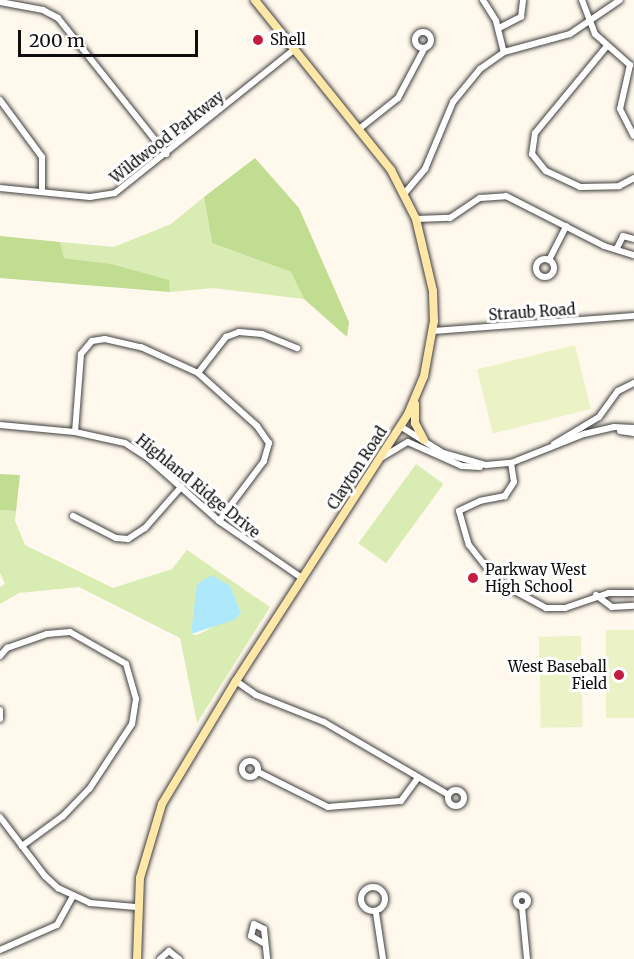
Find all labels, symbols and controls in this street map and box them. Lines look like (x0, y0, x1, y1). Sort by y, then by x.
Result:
scale bar (21, 18, 201, 56)
text: 200 m (29, 29, 85, 52)
place label: Shell (270, 31, 306, 49)
marker: Shell (251, 33, 265, 47)
street label: Wildwood Parkway (107, 87, 227, 187)
street label: Straub Road (488, 300, 576, 324)
street label: Clayton Road (324, 423, 390, 513)
street label: Highland Ridge Drive (132, 430, 264, 542)
place label: Parkway West High School (485, 560, 586, 595)
marker: Parkway West High School (466, 571, 480, 585)
place label: West Baseball Field (508, 657, 607, 692)
marker: West Baseball Field (612, 668, 626, 682)

